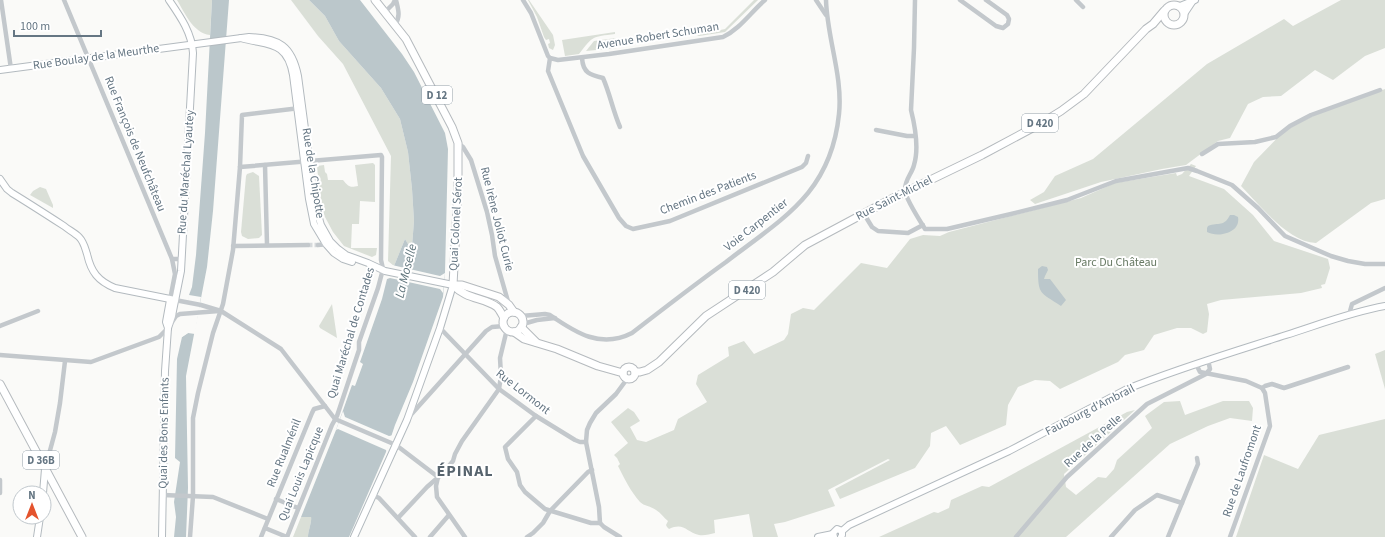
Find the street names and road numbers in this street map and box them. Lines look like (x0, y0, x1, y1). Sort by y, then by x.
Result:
street label: Avenue Robert Schuman (596, 18, 720, 54)
street label: Rue Boulay de la Meurthe (32, 40, 160, 74)
street label: Rue François de Neufchâteau (100, 74, 170, 214)
road number: D 12 (422, 86, 452, 104)
street label: Rue du Maréchal Lyautey (173, 109, 199, 235)
road number: D 420 (1022, 114, 1058, 132)
street label: Rue de la Chipotte (297, 127, 329, 219)
street label: Rue Irène Joliot Curie (476, 165, 518, 273)
street label: Chemin des Patients (657, 167, 759, 219)
street label: Rue Saint-Michel (853, 171, 935, 225)
street label: Quai Colonel Sérot (445, 177, 467, 271)
street label: Voie Carpentier (720, 194, 792, 255)
street label: Quai Maréchal de Contades (323, 265, 379, 401)
road number: D 420 (729, 281, 765, 299)
street label: Rue Lormont (492, 365, 554, 419)
street label: Quai des Bons Enfants (155, 377, 173, 489)
street label: Faubourg d'Ambrail (1042, 380, 1138, 440)
street label: Rue de la Pelle (1060, 410, 1126, 472)
street label: Rue Rualménil (263, 416, 305, 490)
street label: Rue de Laufromont (1218, 423, 1266, 519)
street label: Quai Louis Lapicque (274, 424, 328, 524)
road number: D 36B (23, 451, 59, 469)

